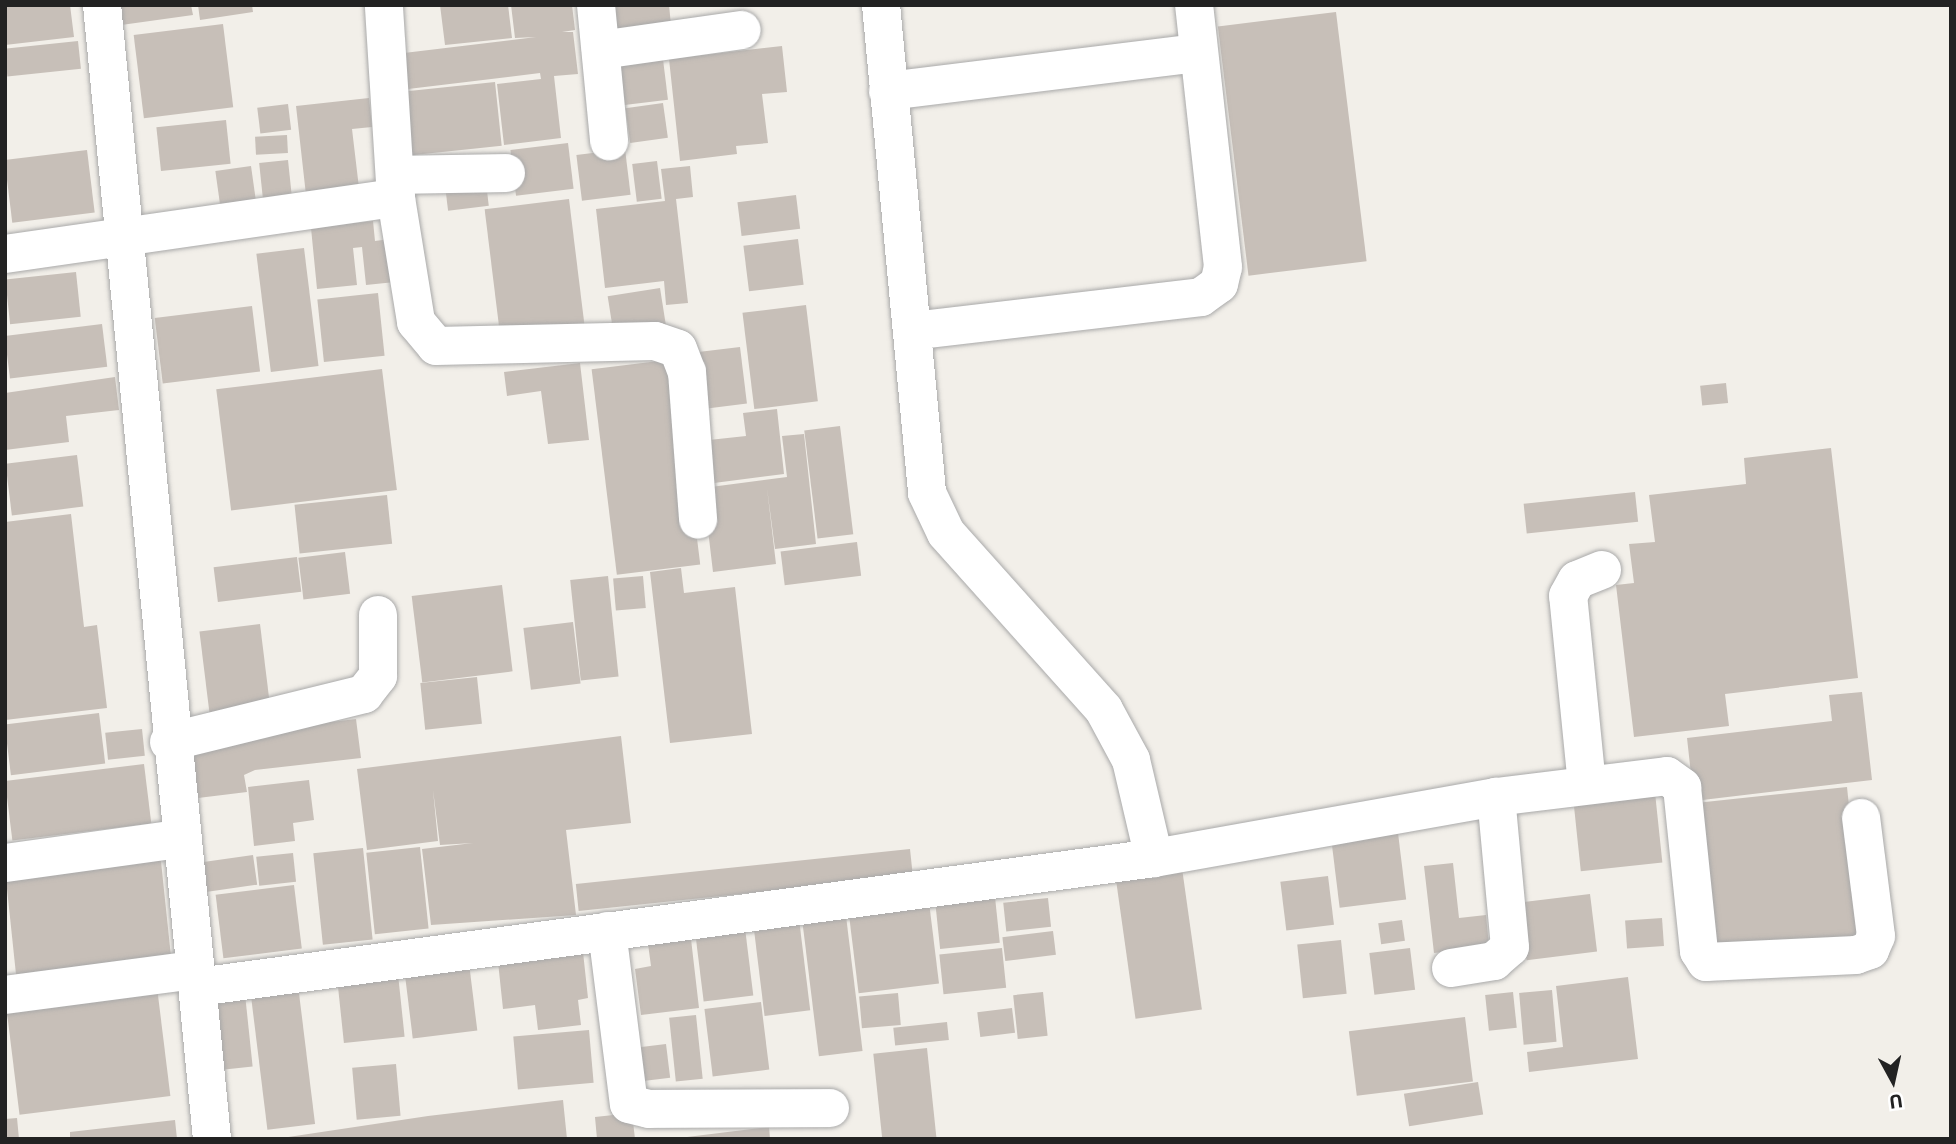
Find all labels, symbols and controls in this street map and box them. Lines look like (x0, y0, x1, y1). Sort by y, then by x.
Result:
north arrow (1858, 1046, 1928, 1116)
text: U (1888, 1090, 1904, 1115)

